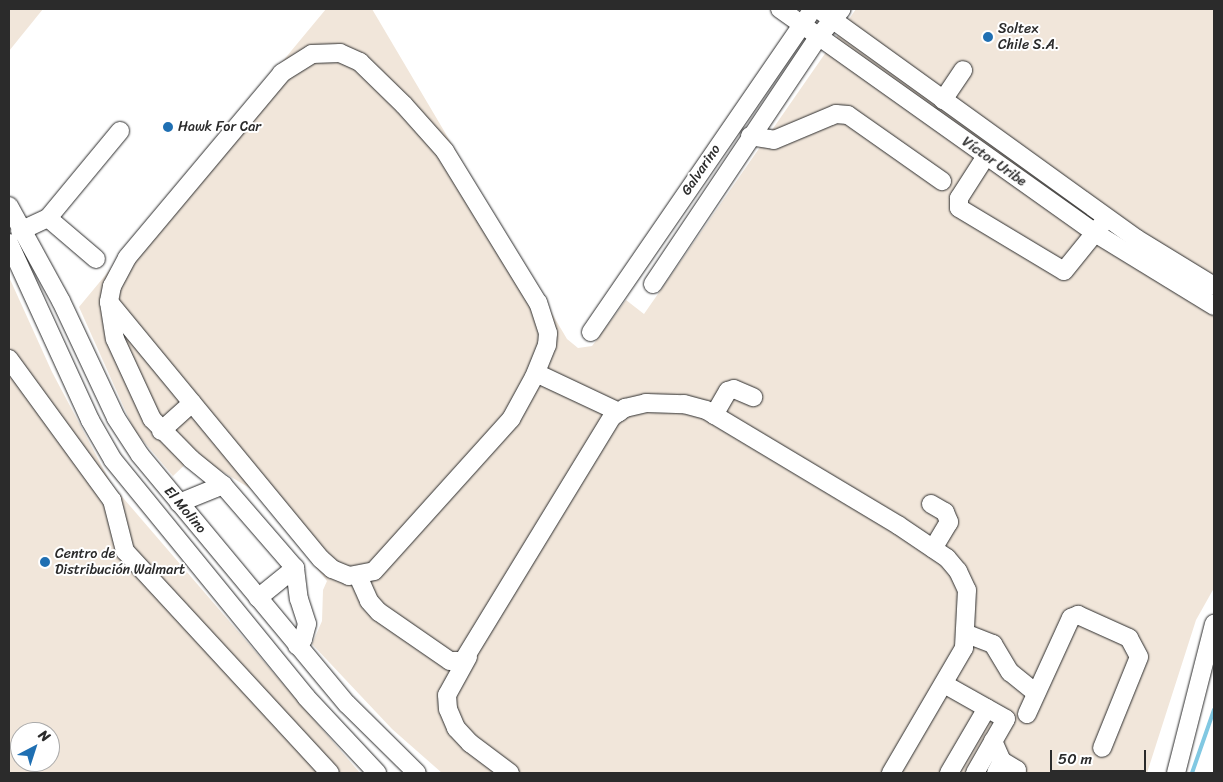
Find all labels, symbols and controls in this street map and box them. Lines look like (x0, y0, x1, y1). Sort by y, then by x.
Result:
place label: Soltex Chile S.A. (998, 21, 1059, 54)
marker: Soltex Chile S.A. (982, 31, 994, 43)
place label: Hawk For Car (178, 119, 261, 135)
marker: Hawk For Car (162, 121, 174, 133)
street label: Víctor Uribe (958, 134, 1030, 190)
street label: Galvarino (678, 141, 724, 199)
street label: El Molino (160, 483, 210, 537)
place label: Centro de Distribución Walmart (55, 546, 185, 578)
marker: Centro de Distribución Walmart (39, 556, 51, 568)
north arrow (10, 722, 60, 772)
text: N (33, 723, 56, 749)
scale bar (1053, 740, 1149, 772)
text: 50 m (1058, 746, 1092, 772)

